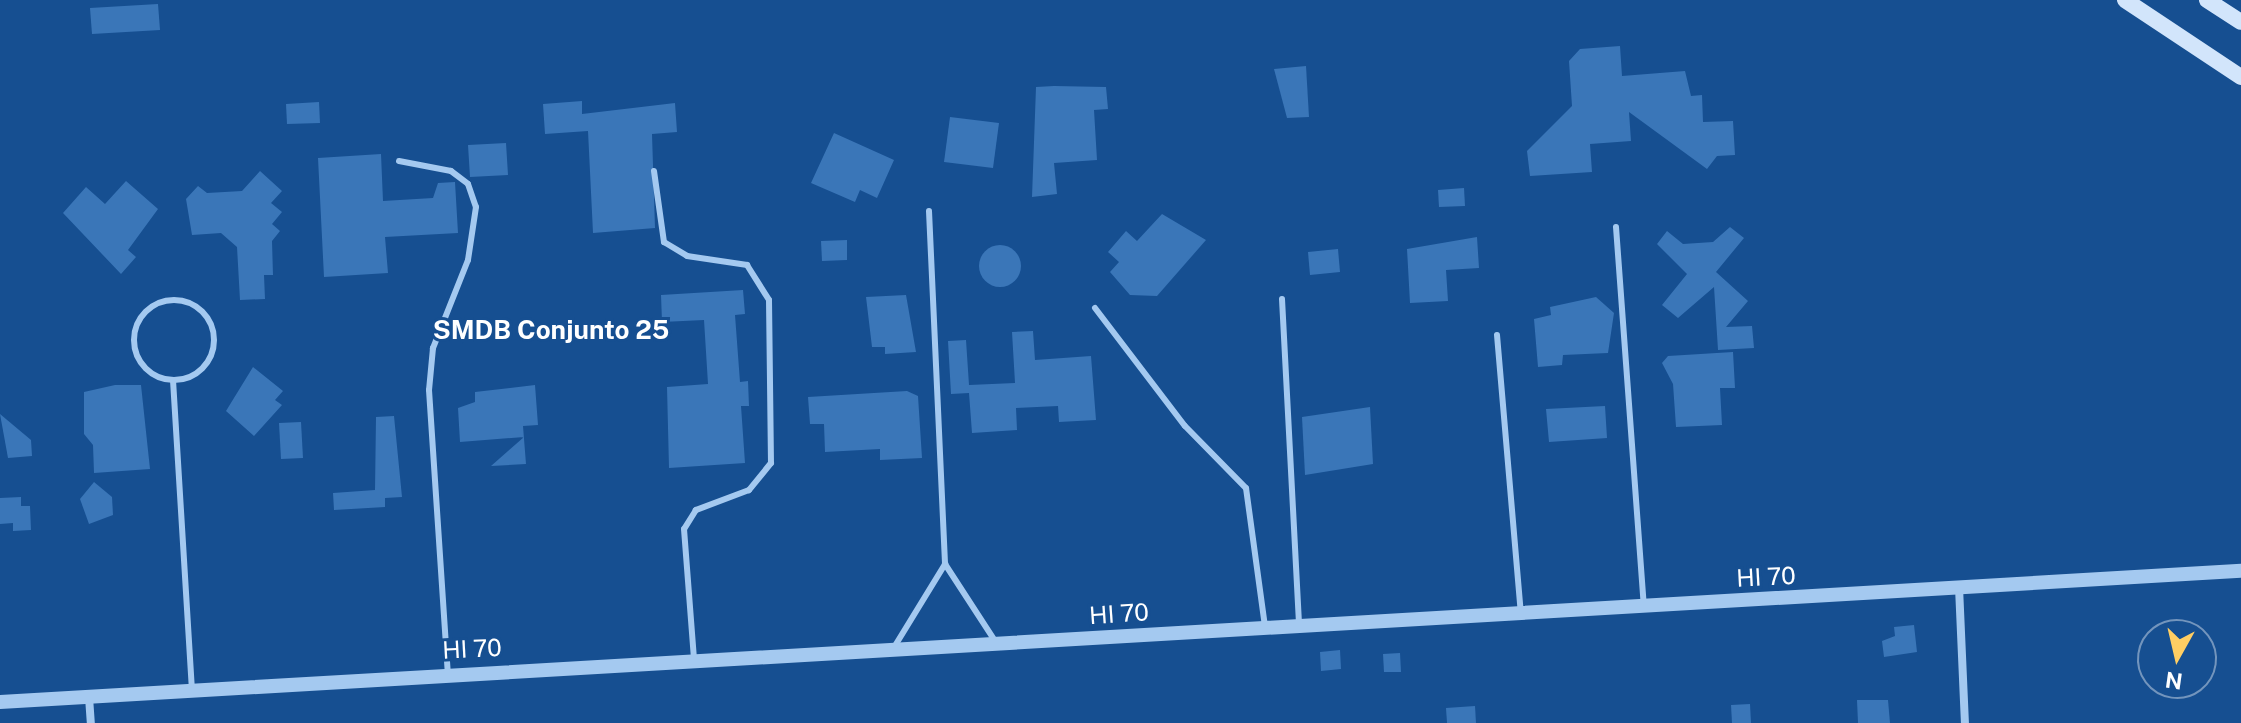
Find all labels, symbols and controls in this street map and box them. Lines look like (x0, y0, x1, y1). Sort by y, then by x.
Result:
district label: SMDB Conjunto 25 (433, 314, 669, 346)
street label: HI 70 (1735, 561, 1797, 593)
street label: HI 70 (1088, 598, 1150, 630)
north arrow (2137, 619, 2217, 699)
street label: HI 70 (441, 633, 503, 665)
text: N (2164, 667, 2184, 695)

